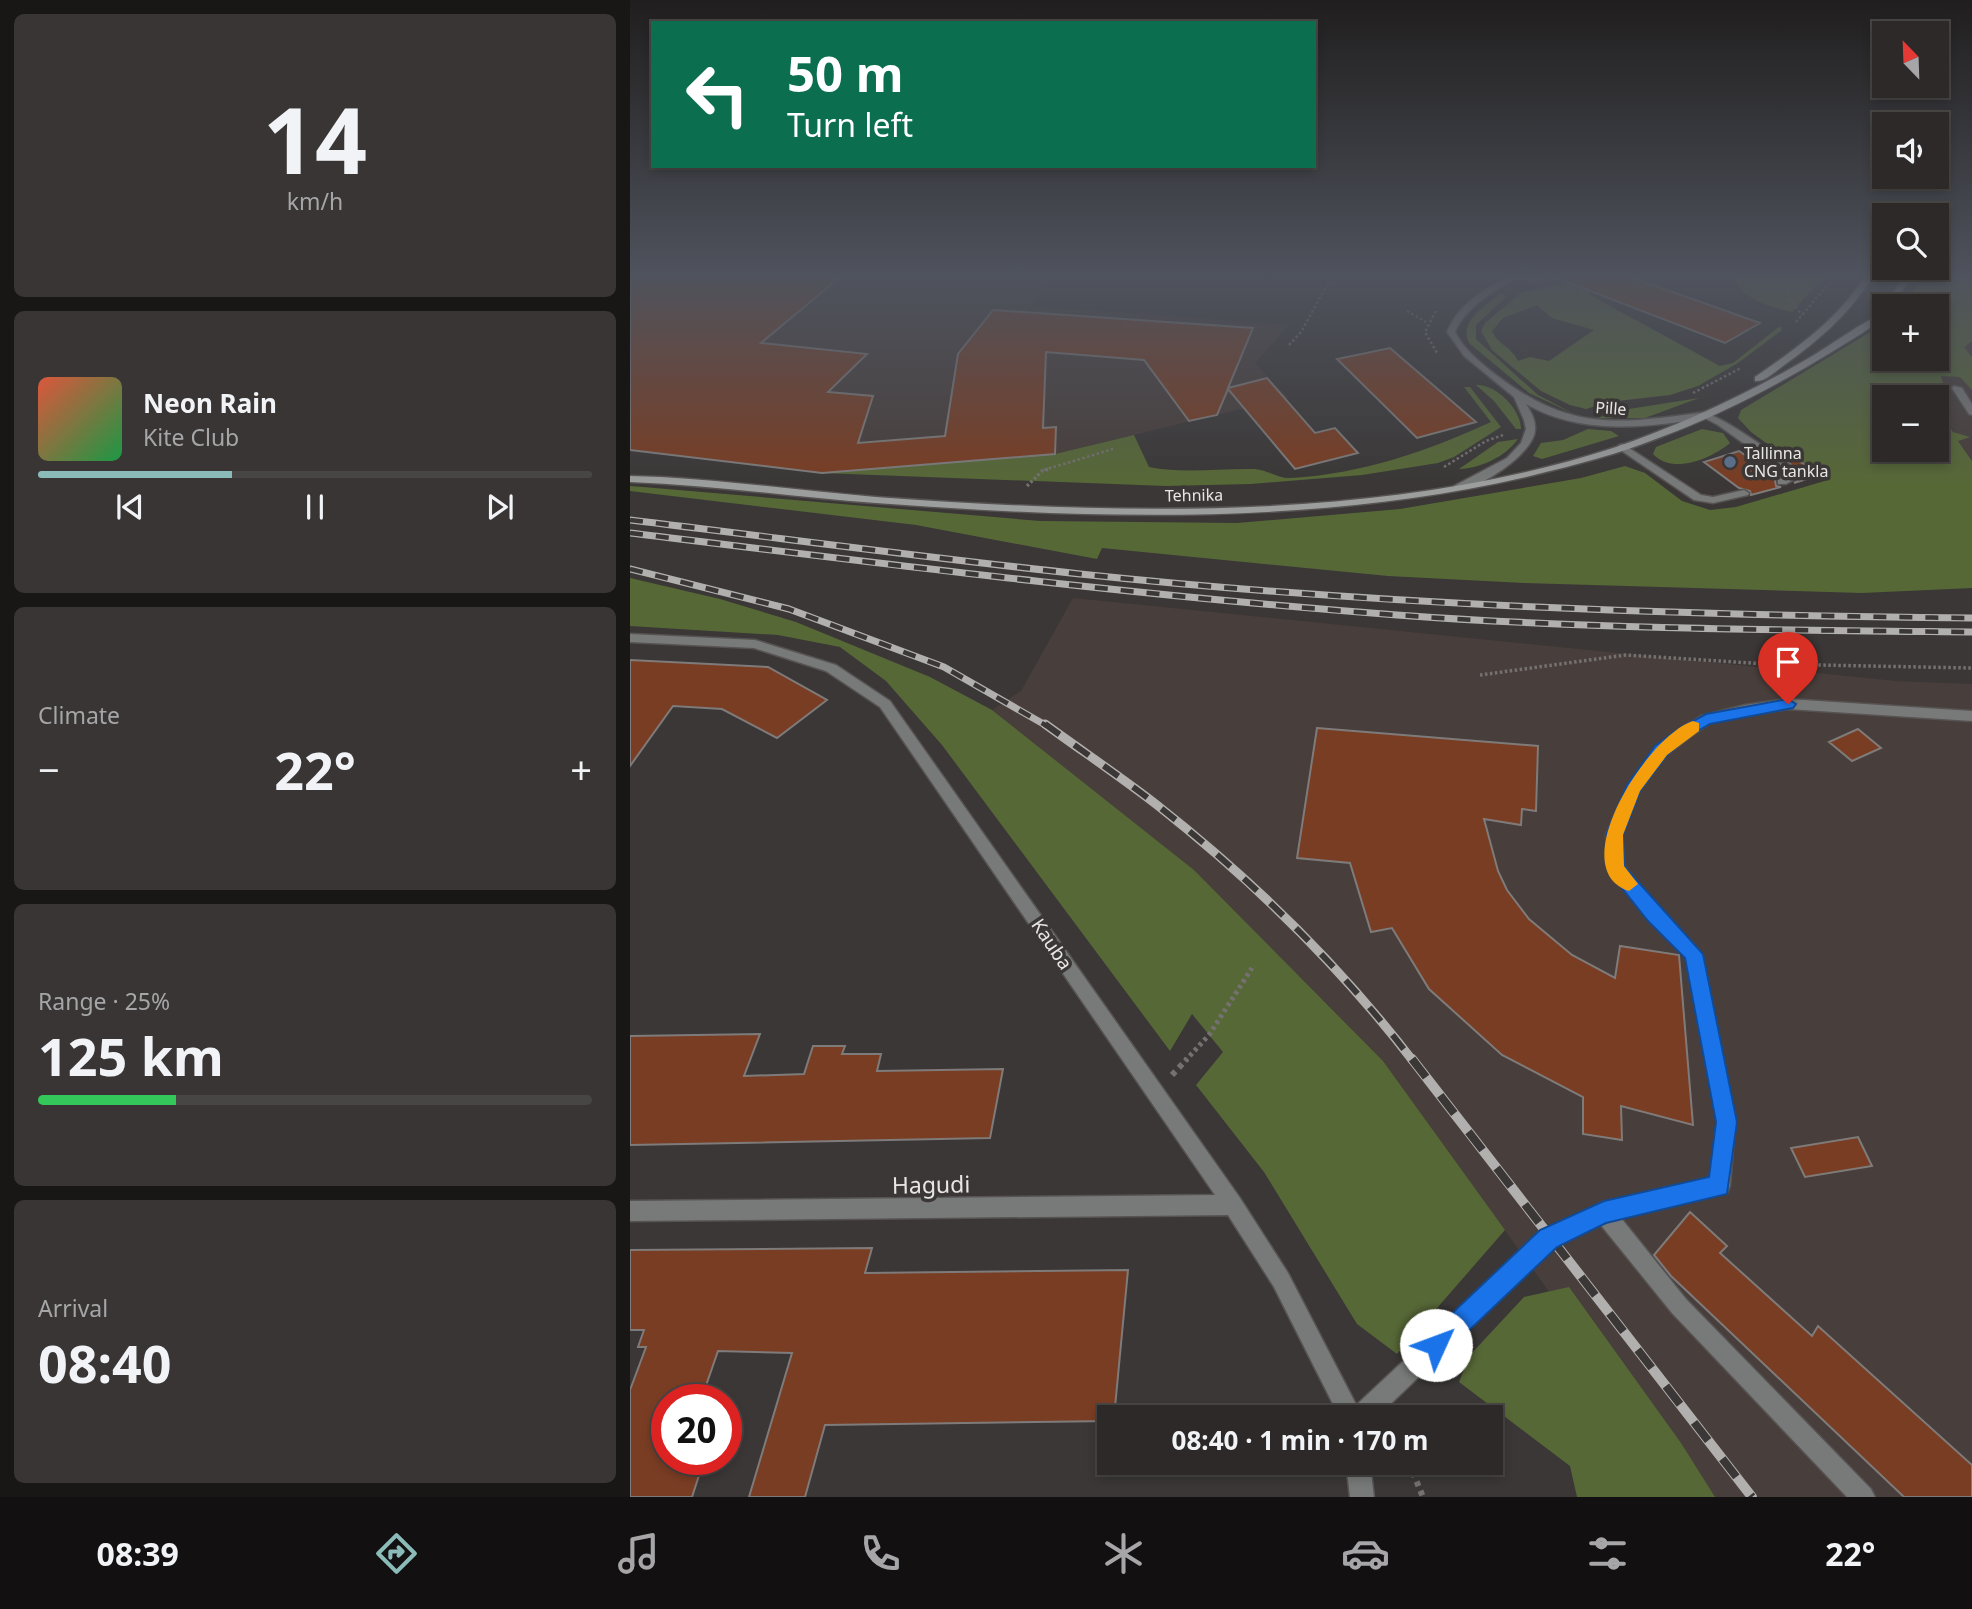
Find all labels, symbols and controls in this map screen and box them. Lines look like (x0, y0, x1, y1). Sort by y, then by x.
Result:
north arrow (1872, 21, 1950, 98)
map controls (1872, 21, 1949, 462)
text: 50 m (787, 40, 904, 106)
icon: left (672, 49, 763, 140)
text: 14 (263, 77, 367, 201)
text: Turn left (787, 103, 913, 146)
button: sound (1872, 112, 1949, 189)
text: km/h (287, 185, 343, 217)
button: search (1872, 203, 1949, 280)
button: + (1872, 294, 1949, 371)
text: Neon Rain (143, 385, 277, 421)
button: − (1872, 385, 1949, 462)
street label: Pille (1595, 396, 1627, 420)
text: Kite Club (143, 421, 239, 453)
place label: Tallinna CNG tankla (1744, 442, 1828, 482)
marker: Tallinna CNG tankla (1722, 454, 1738, 470)
street label: Tehnika (1165, 483, 1223, 507)
icon: previous (111, 488, 149, 526)
icon: pause (296, 488, 334, 526)
icon: next (481, 488, 519, 526)
pin (1758, 632, 1818, 704)
icon: arrive (1769, 643, 1807, 681)
text: Climate (38, 699, 120, 731)
text: 22° (274, 734, 356, 805)
text: − (38, 743, 60, 795)
text: + (570, 743, 592, 795)
street label: Kauba (1025, 913, 1079, 975)
text: Range · 25% (38, 985, 170, 1017)
text: 125 km (38, 1020, 224, 1091)
street label: Hagudi (892, 1167, 970, 1201)
text: Arrival (38, 1292, 108, 1324)
position arrow (1399, 1308, 1473, 1382)
text: 08:40 (38, 1327, 172, 1398)
speed limit sign: 20 (651, 1384, 742, 1475)
text: 08:40 · 1 min · 170 m (1172, 1422, 1428, 1458)
icon: directions (372, 1529, 421, 1578)
icon: music (614, 1529, 663, 1578)
icon: phone (856, 1529, 905, 1578)
icon: climate (1099, 1529, 1148, 1578)
icon: car (1341, 1529, 1390, 1578)
icon: filters (1583, 1529, 1632, 1578)
text: 08:39 (97, 1532, 179, 1575)
text: 22° (1825, 1532, 1875, 1575)

